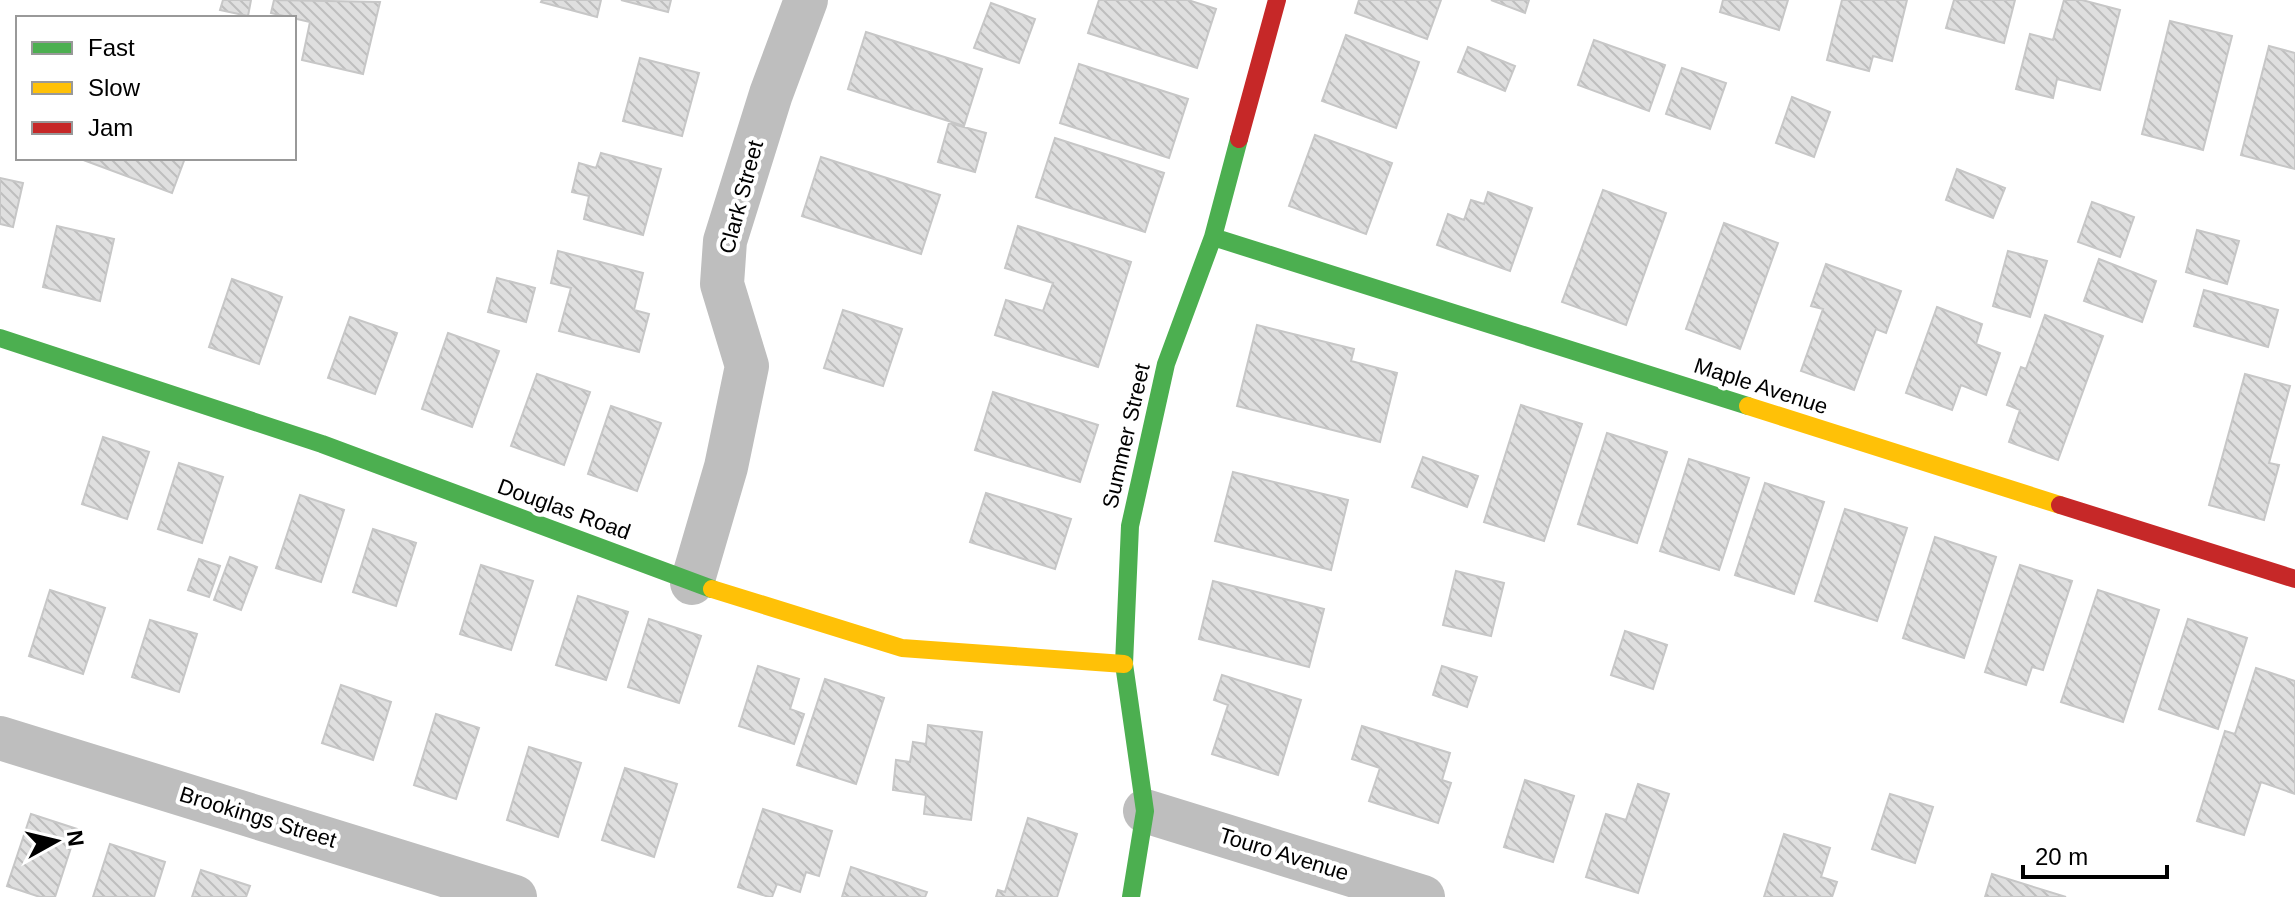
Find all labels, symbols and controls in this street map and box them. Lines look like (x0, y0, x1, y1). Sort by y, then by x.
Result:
legend (16, 16, 296, 160)
text: Fast (88, 34, 135, 61)
text: Slow (88, 74, 141, 101)
text: Jam (88, 114, 133, 141)
street label: Clark Street (714, 138, 768, 256)
street label: Maple Avenue (1691, 353, 1831, 419)
street label: Summer Street (1097, 361, 1155, 511)
street label: Douglas Road (494, 473, 634, 545)
street label: Brookings Street (177, 781, 339, 853)
north arrow (16, 801, 96, 881)
street label: Touro Avenue (1216, 822, 1352, 886)
text: N (62, 829, 89, 848)
scale bar (2023, 829, 2167, 879)
text: 20 m (2035, 843, 2088, 870)

